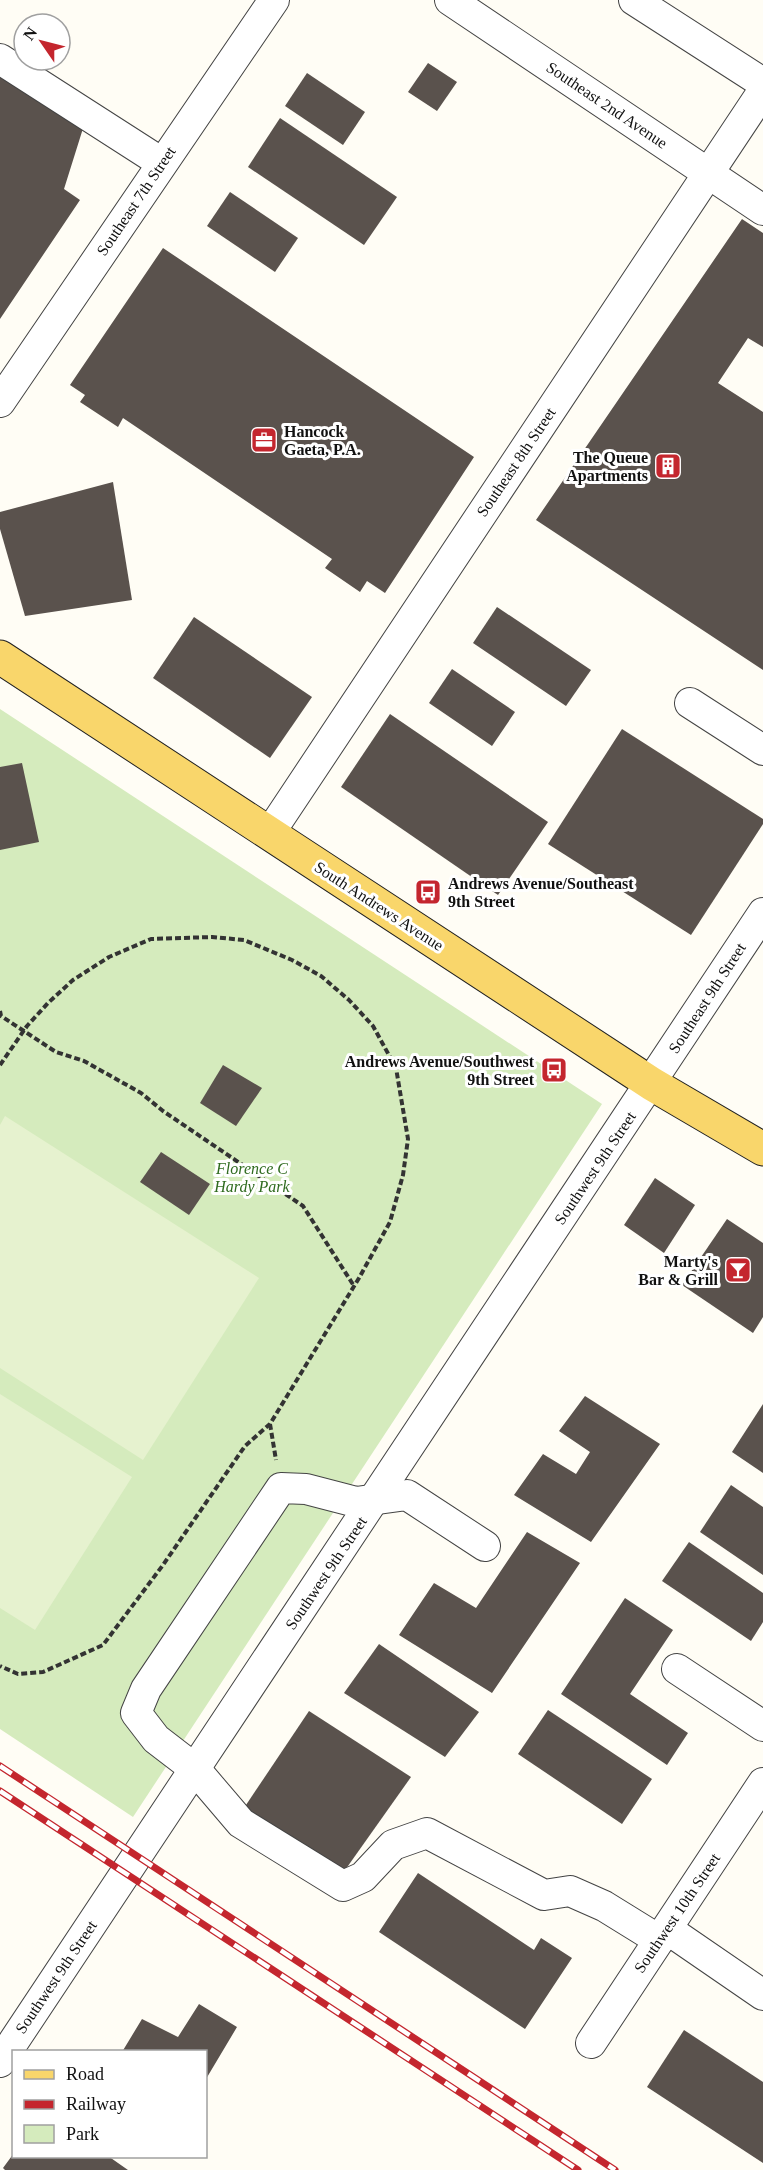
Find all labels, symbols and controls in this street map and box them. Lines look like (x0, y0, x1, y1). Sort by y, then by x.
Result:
north arrow (12, 12, 72, 72)
text: N (20, 24, 41, 43)
street label: Southeast 2nd Avenue (543, 58, 671, 152)
street label: Southeast 7th Street (93, 143, 179, 259)
street label: Southeast 8th Street (473, 404, 559, 520)
place label: Hancock Gaeta, P.A. (284, 423, 361, 458)
office icon: Hancock Gaeta, P.A. (249, 425, 279, 455)
place label: The Queue Apartments (566, 449, 648, 485)
building icon: The Queue Apartments (653, 451, 683, 481)
street label: South Andrews Avenue (312, 858, 446, 954)
place label: Andrews Avenue/Southeast 9th Street (448, 875, 634, 910)
bus stop icon: Andrews Avenue/Southeast 9th Street (413, 877, 443, 907)
street label: Southeast 9th Street (665, 939, 749, 1056)
place label: Andrews Avenue/Southwest 9th Street (345, 1053, 535, 1088)
bus stop icon: Andrews Avenue/Southwest 9th Street (539, 1055, 569, 1085)
street label: Southwest 9th Street (551, 1108, 639, 1228)
park label: Florence C Hardy Park (213, 1160, 291, 1196)
place label: Marty's Bar & Grill (638, 1253, 719, 1288)
bar icon: Marty's Bar & Grill (723, 1255, 753, 1285)
street label: Southwest 9th Street (282, 1513, 370, 1633)
street label: Southwest 10th Street (631, 1850, 724, 1976)
street label: Southwest 9th Street (12, 1917, 100, 2037)
legend (12, 2050, 207, 2158)
text: Road (66, 2064, 104, 2084)
text: Railway (66, 2094, 126, 2114)
text: Park (66, 2124, 99, 2144)

